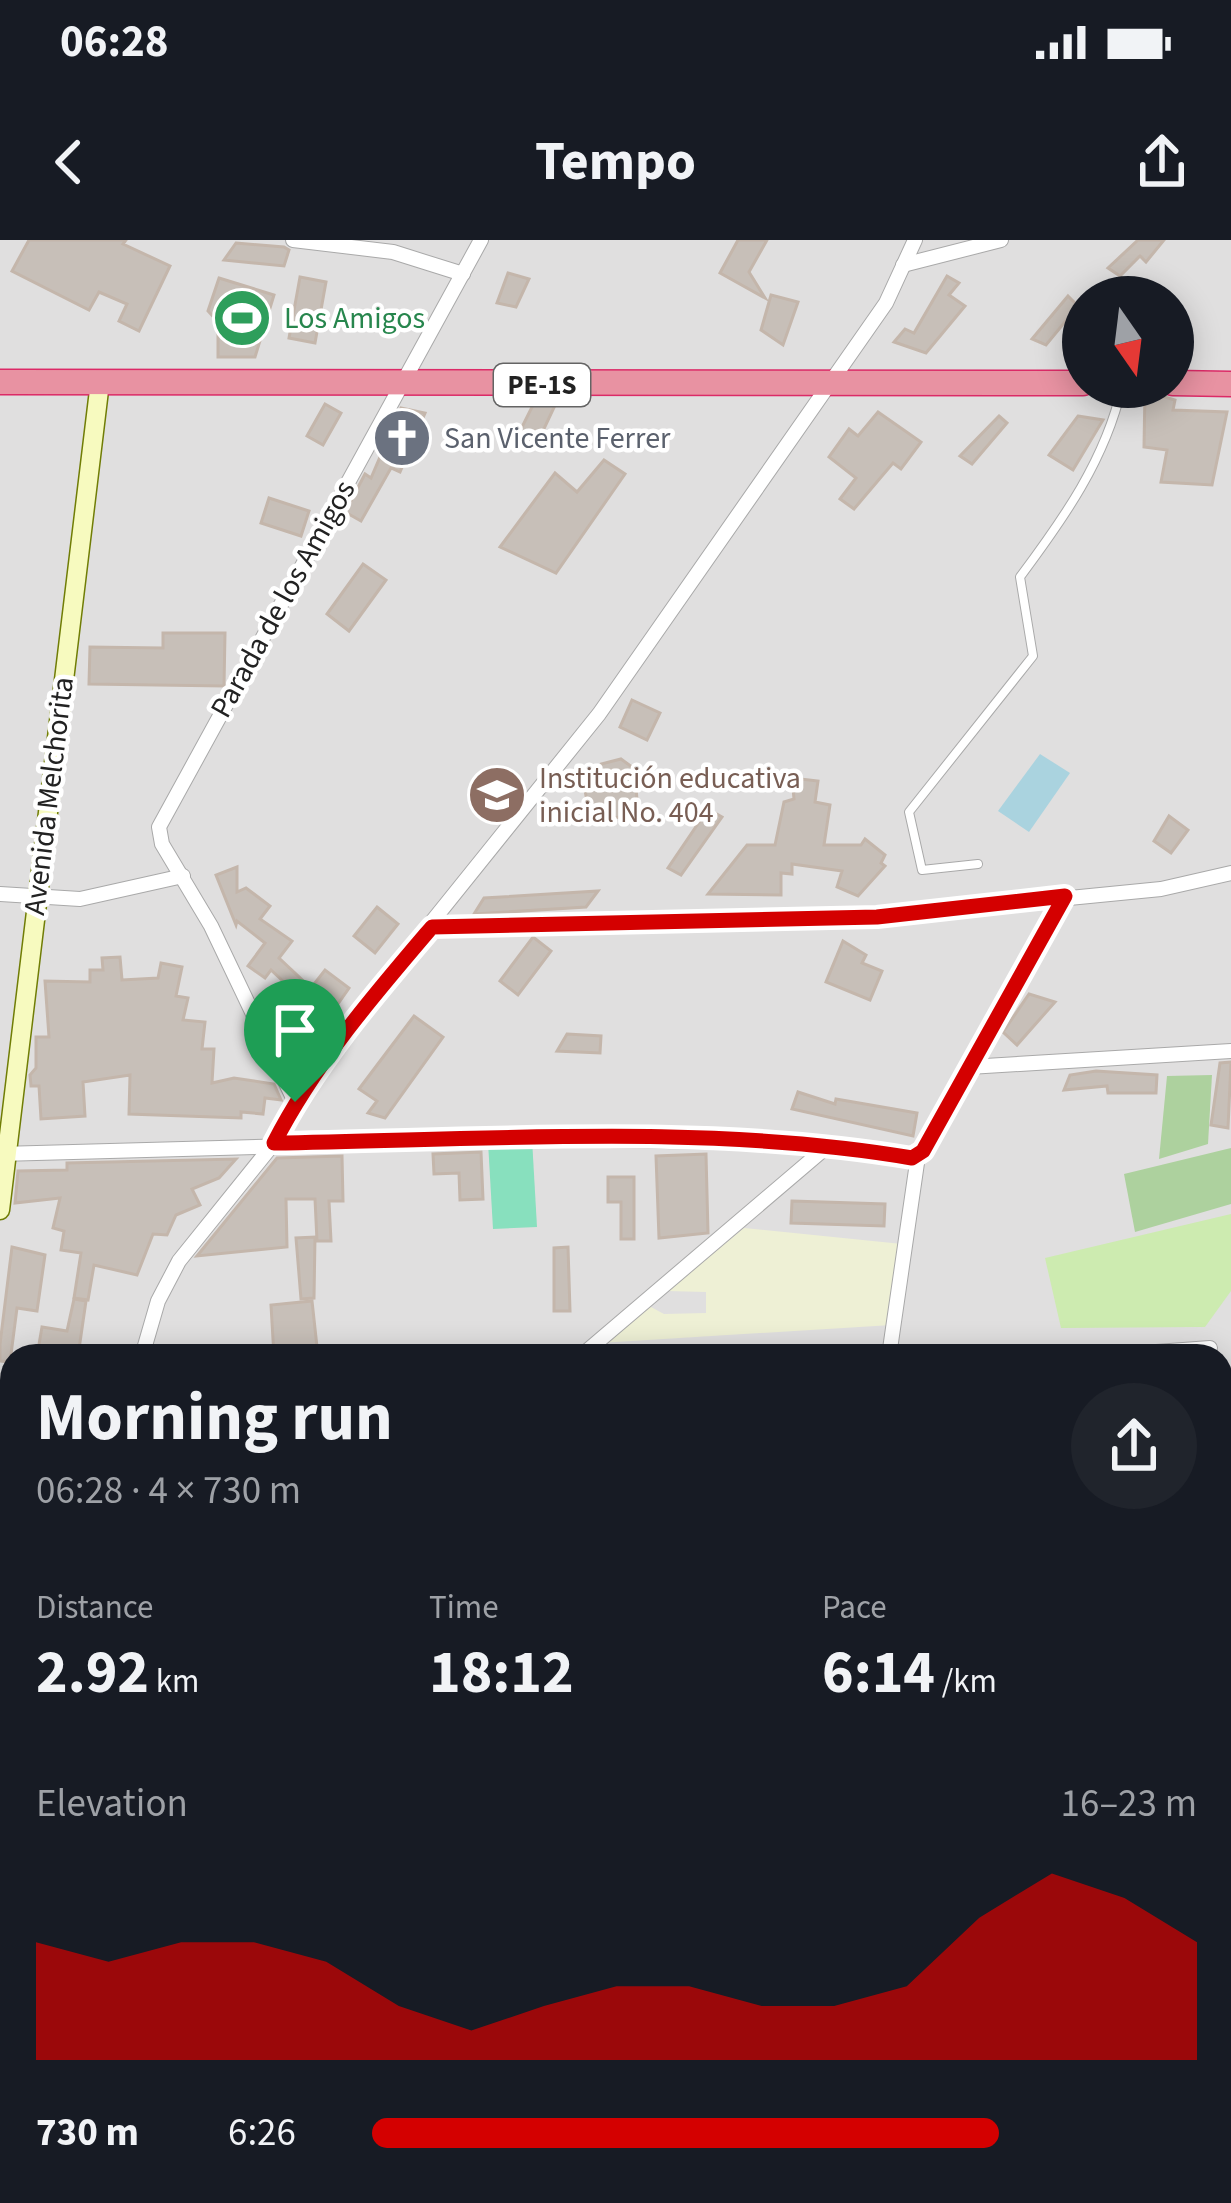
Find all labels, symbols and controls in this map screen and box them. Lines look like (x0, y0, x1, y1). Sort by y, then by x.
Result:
text: 06:28 (60, 10, 169, 74)
text: Tempo (535, 124, 696, 201)
icon: back (36, 129, 102, 195)
icon: share (1129, 129, 1195, 195)
north arrow (1062, 276, 1194, 408)
map controls (1062, 276, 1194, 408)
sports icon: Los Amigos (211, 287, 273, 349)
place label: Los Amigos (284, 297, 425, 340)
road number: PE-1S (494, 364, 590, 406)
church icon: San Vicente Ferrer (371, 407, 433, 469)
place label: San Vicente Ferrer (444, 417, 671, 460)
street label: Parada de los Amigos (200, 473, 366, 725)
street label: Avenida Melchorita (13, 675, 85, 917)
place label: Institución educativa inicial No. 404 (539, 757, 801, 834)
school or university icon: Institución educativa inicial No. 404 (466, 764, 528, 826)
pin (244, 979, 346, 1102)
icon: arrive (262, 997, 328, 1063)
text: Morning run (36, 1371, 393, 1465)
button: share (1071, 1383, 1197, 1509)
text: 06:28 · 4 × 730 m (36, 1463, 301, 1519)
text: Distance (36, 1584, 153, 1631)
text: Time (429, 1584, 499, 1631)
text: Pace (822, 1584, 887, 1631)
text: 2.92 (36, 1631, 149, 1716)
text: 18:12 (429, 1631, 574, 1716)
text: 6:14 (822, 1631, 935, 1716)
text: km (149, 1658, 199, 1705)
text: /km (935, 1658, 997, 1705)
text: Elevation (36, 1776, 188, 1832)
text: 16–23 m (1061, 1776, 1197, 1832)
text: 730 m (36, 2105, 139, 2161)
text: 6:26 (228, 2105, 296, 2161)

